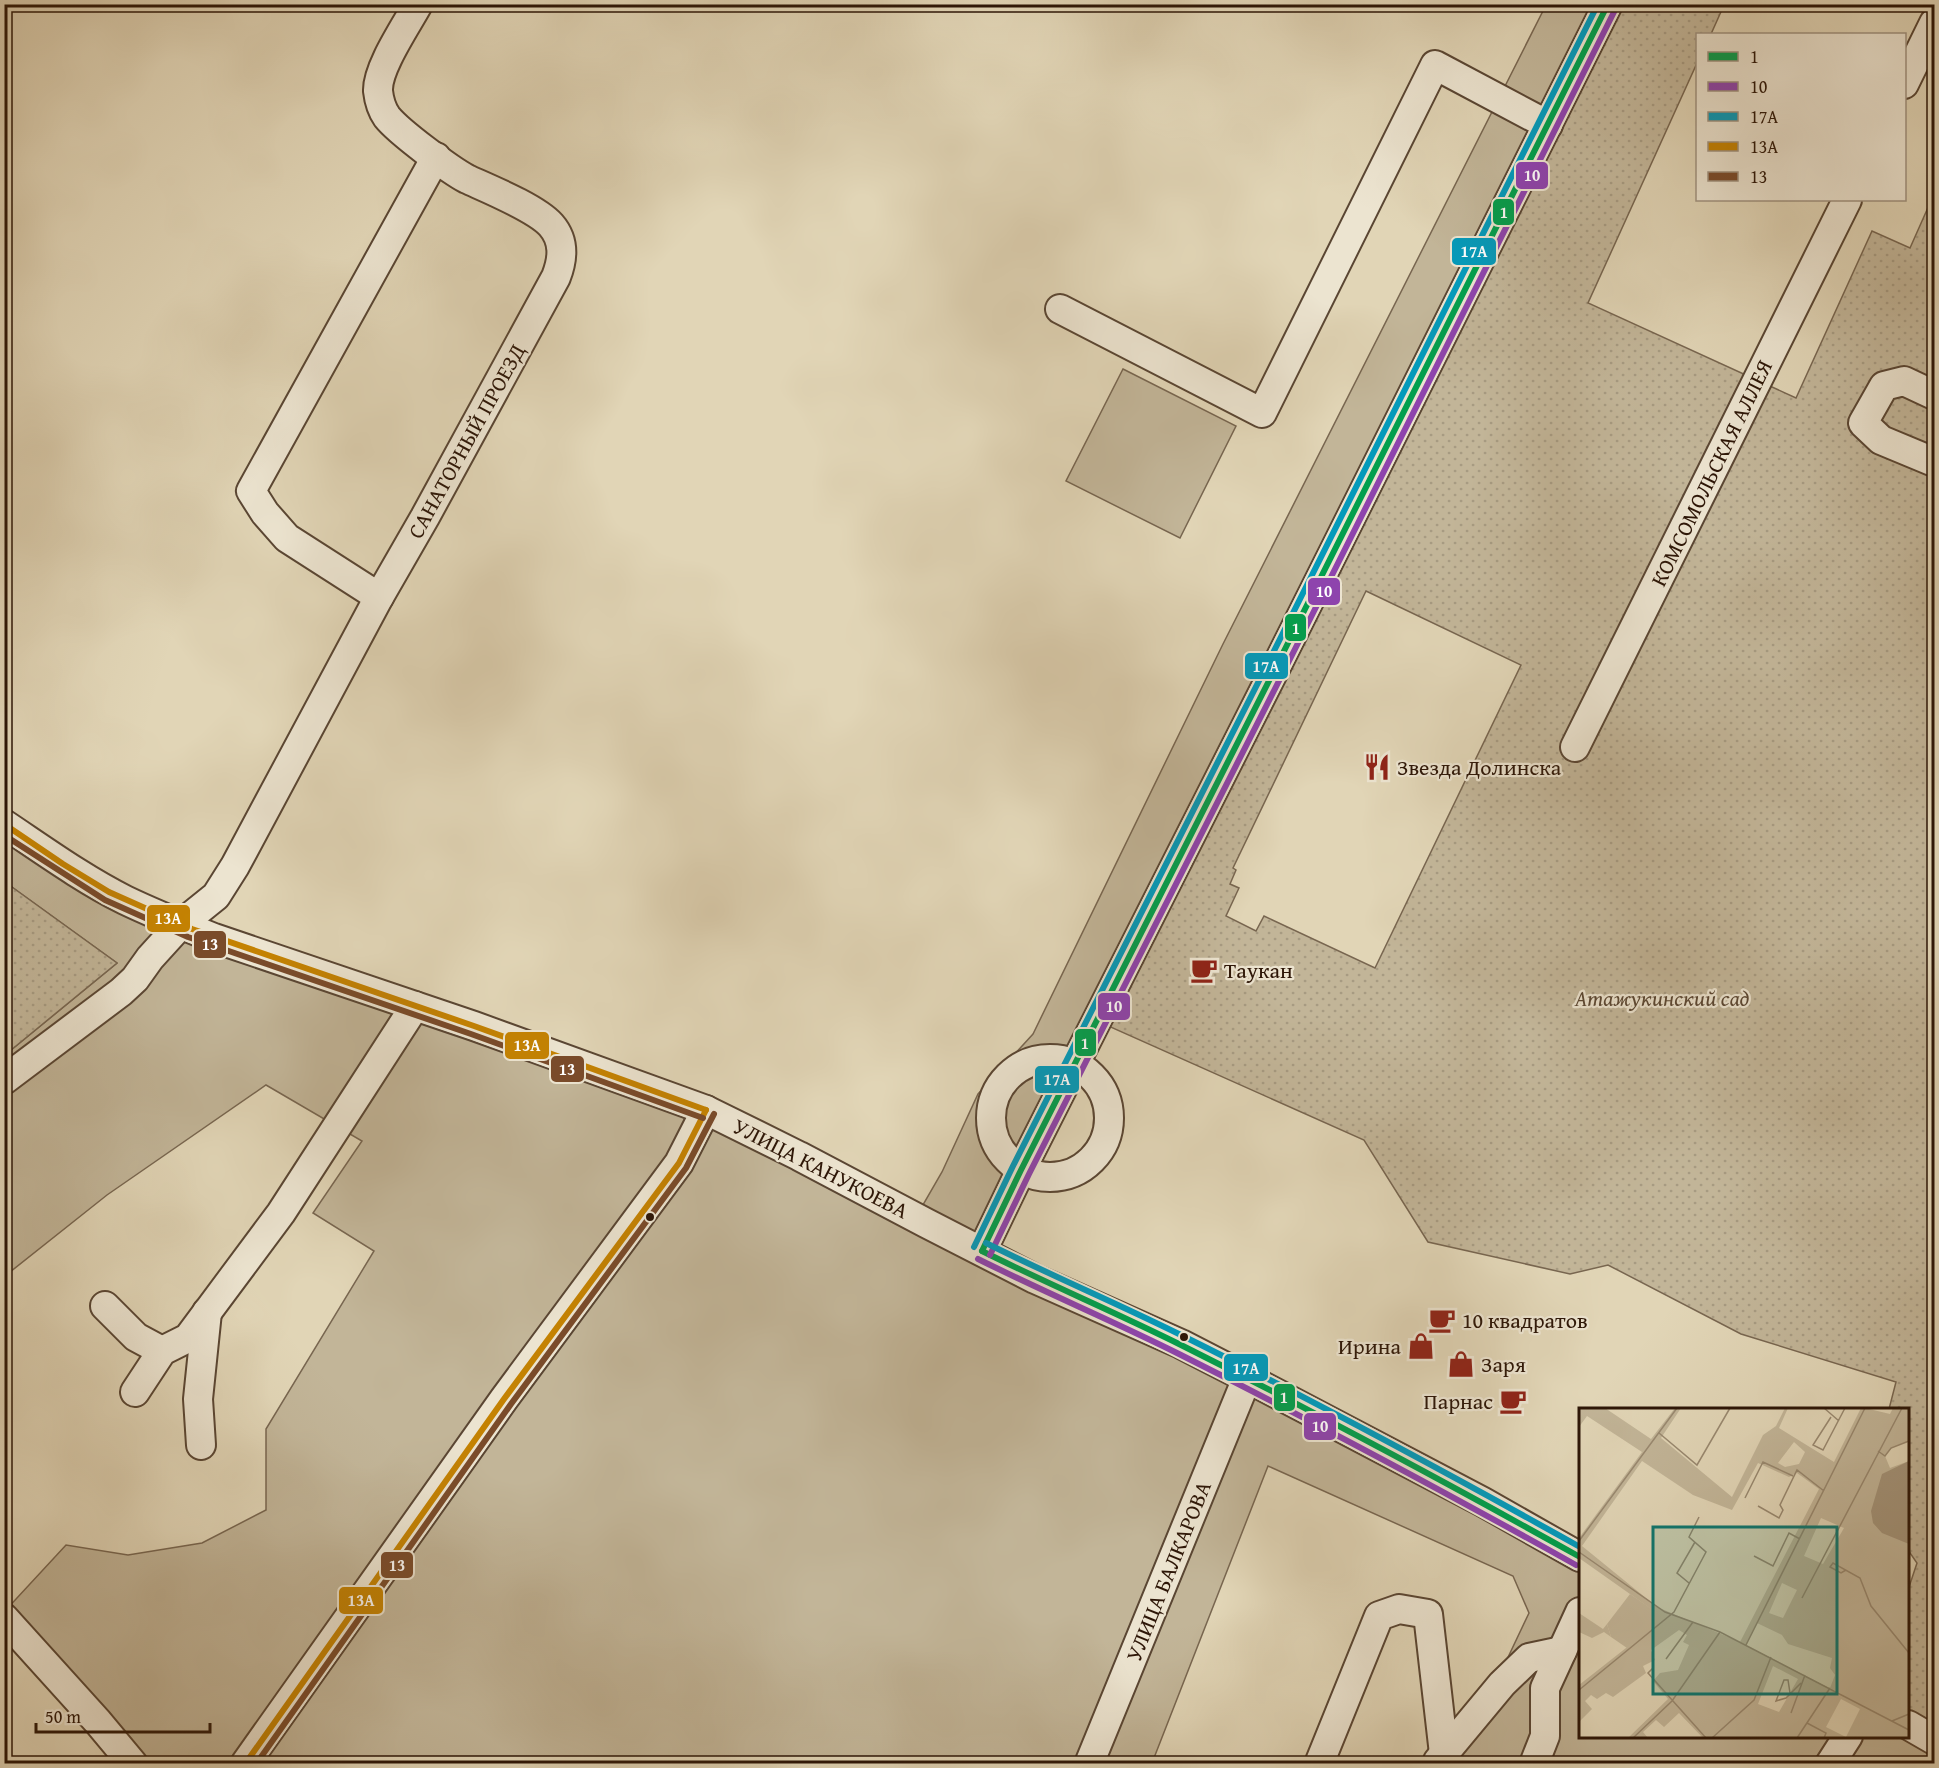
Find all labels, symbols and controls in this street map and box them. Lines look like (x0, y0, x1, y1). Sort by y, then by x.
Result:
legend (1696, 33, 1906, 201)
text: 1 (1750, 43, 1759, 70)
text: 10 (1750, 73, 1768, 100)
text: 17А (1750, 103, 1778, 130)
text: 13А (1750, 133, 1778, 160)
line badge: 10 (1515, 161, 1549, 190)
text: 10 (1524, 163, 1540, 187)
text: 13 (1750, 163, 1767, 190)
line badge: 1 (1492, 198, 1515, 226)
text: 1 (1500, 200, 1508, 224)
line badge: 17А (1451, 237, 1497, 266)
text: 17А (1461, 239, 1488, 263)
street label: САНАТОРНЫЙ ПРОЕЗД (399, 338, 533, 544)
street label: КОМСОМОЛЬСКАЯ АЛЛЕЯ (1642, 354, 1780, 592)
line badge: 10 (1307, 577, 1341, 606)
text: 10 (1316, 579, 1332, 603)
line badge: 1 (1284, 613, 1307, 642)
text: 1 (1292, 616, 1300, 640)
line badge: 17А (1244, 652, 1289, 680)
text: 17А (1253, 654, 1280, 678)
place label: Звезда Долинска (1397, 751, 1562, 783)
restaurant icon: Звезда Долинска (1362, 752, 1392, 782)
line badge: 13А (146, 904, 191, 933)
text: 13А (155, 906, 182, 930)
line badge: 13 (193, 930, 227, 959)
text: 13 (202, 932, 218, 956)
place label: Таукан (1224, 954, 1293, 986)
cafe icon: Таукан (1189, 955, 1219, 985)
park label: Атажукинский сад (1574, 982, 1749, 1014)
line badge: 10 (1097, 992, 1131, 1021)
text: 10 (1106, 994, 1122, 1018)
line badge: 1 (1074, 1028, 1097, 1057)
line badge: 13А (504, 1031, 550, 1060)
text: 1 (1081, 1031, 1089, 1055)
text: 13А (514, 1033, 541, 1057)
line badge: 13 (550, 1055, 585, 1083)
text: 13 (559, 1057, 575, 1081)
line badge: 17А (1034, 1065, 1080, 1094)
text: 17А (1044, 1067, 1071, 1091)
street label: УЛИЦА КАНУКОЕВА (728, 1110, 915, 1226)
unlabelled marker (644, 1211, 656, 1223)
place label: 10 квадратов (1462, 1304, 1588, 1336)
cafe icon: 10 квадратов (1427, 1305, 1457, 1335)
place label: Ирина (1338, 1330, 1402, 1362)
unlabelled marker (1178, 1331, 1190, 1343)
shop icon: Ирина (1406, 1331, 1436, 1361)
place label: Заря (1481, 1348, 1526, 1380)
shop icon: Заря (1446, 1349, 1476, 1379)
line badge: 17А (1223, 1353, 1269, 1382)
text: 17А (1233, 1356, 1260, 1380)
line badge: 1 (1273, 1383, 1296, 1412)
text: 1 (1280, 1385, 1288, 1409)
place label: Парнас (1423, 1385, 1493, 1417)
cafe icon: Парнас (1498, 1386, 1528, 1416)
inset map (1579, 1408, 1909, 1738)
line badge: 10 (1303, 1412, 1337, 1441)
text: 10 (1312, 1414, 1328, 1438)
street label: УЛИЦА БАЛКАРОВА (1117, 1475, 1219, 1666)
line badge: 13 (380, 1551, 414, 1579)
text: 13 (389, 1553, 405, 1577)
line badge: 13А (338, 1586, 384, 1615)
text: 13А (348, 1588, 375, 1612)
scale bar (36, 1696, 210, 1734)
text: 50 m (45, 1703, 81, 1730)

